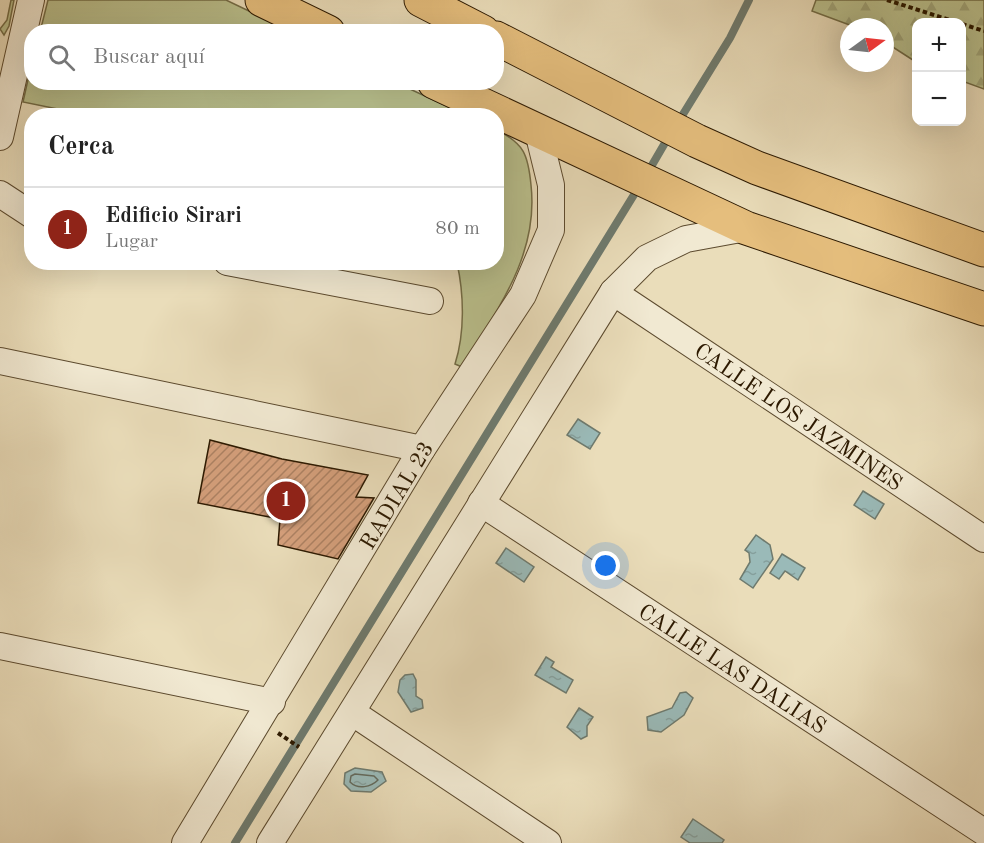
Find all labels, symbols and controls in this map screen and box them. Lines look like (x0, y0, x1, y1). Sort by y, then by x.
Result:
north arrow (840, 18, 894, 72)
map controls (912, 18, 966, 126)
button: + (912, 18, 966, 72)
search box (24, 24, 504, 90)
icon: search (45, 41, 78, 74)
text: Buscar aquí (93, 46, 205, 68)
button: − (912, 72, 966, 126)
text: Cerca (48, 134, 114, 160)
text: Edificio Sirari (105, 205, 242, 227)
text: 1 (62, 219, 73, 239)
text: 80 m (435, 219, 480, 239)
text: Lugar (105, 232, 158, 252)
street label: CALLE LOS JAZMINES (690, 340, 906, 495)
street label: RADIAL 23 (357, 438, 438, 554)
pin: 1 (266, 478, 306, 524)
your location (591, 551, 620, 580)
street label: CALLE LAS DALIAS (634, 601, 830, 739)

